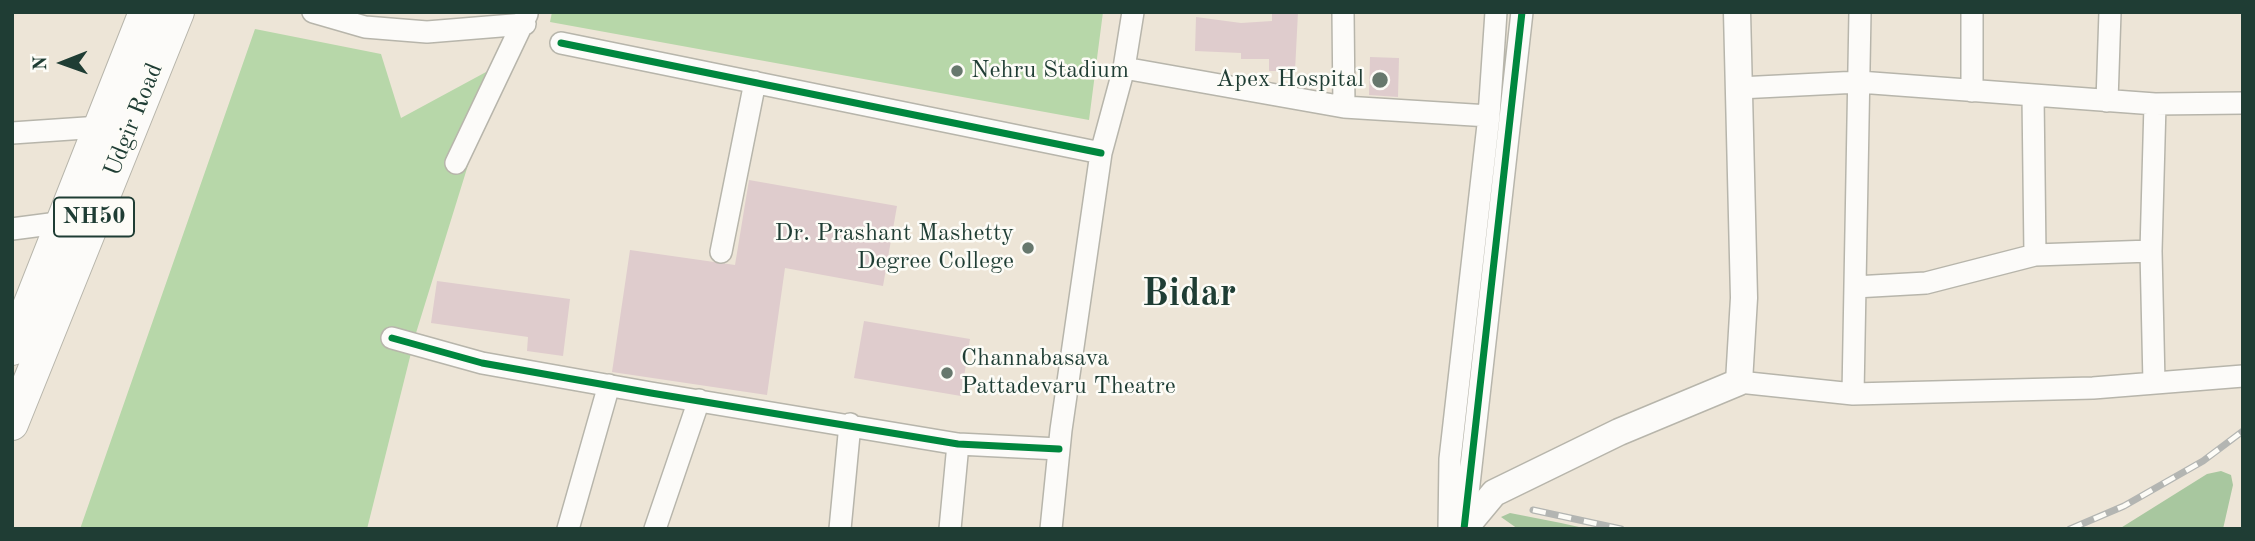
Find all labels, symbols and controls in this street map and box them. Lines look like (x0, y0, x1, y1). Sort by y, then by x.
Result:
north arrow (28, 28, 98, 98)
text: N (32, 56, 51, 71)
place label: Nehru Stadium (971, 57, 1129, 85)
street label: Udgir Road (98, 59, 170, 181)
marker: Nehru Stadium (949, 63, 965, 79)
place label: Apex Hospital (1216, 66, 1364, 94)
marker: Apex Hospital (1370, 70, 1390, 90)
road number: NH50 (54, 198, 134, 236)
place label: Dr. Prashant Mashetty Degree College (775, 220, 1014, 276)
marker: Dr. Prashant Mashetty Degree College (1020, 240, 1036, 256)
district label: Bidar (1142, 272, 1236, 318)
place label: Channabasava Pattadevaru Theatre (961, 345, 1176, 401)
marker: Channabasava Pattadevaru Theatre (939, 365, 955, 381)

